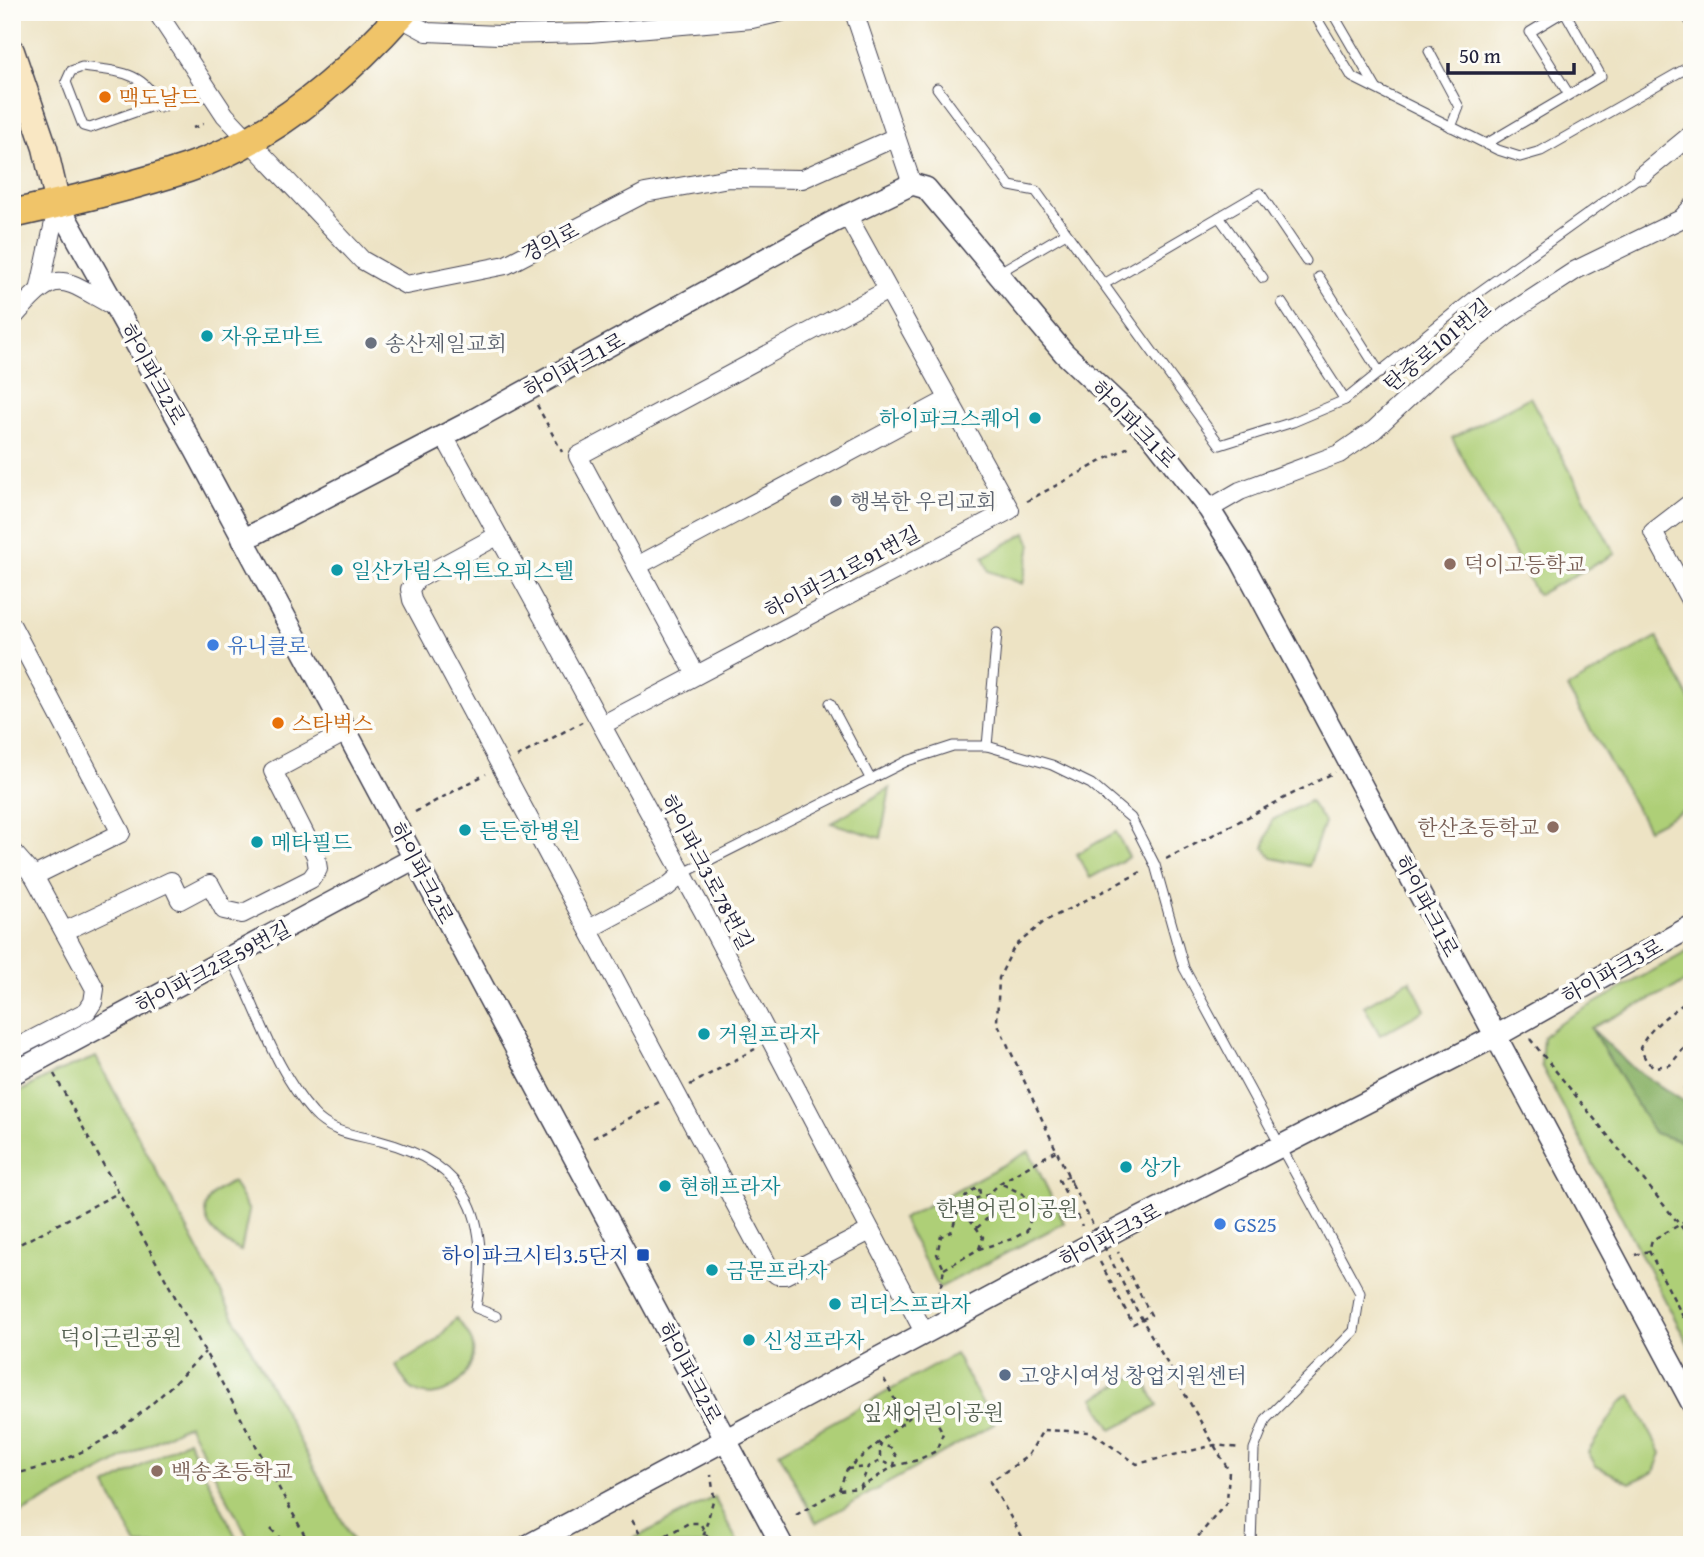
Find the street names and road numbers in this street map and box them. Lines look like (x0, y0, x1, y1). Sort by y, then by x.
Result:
street label: 경의로 (516, 214, 584, 270)
street label: 탄중로101번길 (1377, 291, 1497, 399)
street label: 하이파크2로 (112, 318, 194, 430)
street label: 하이파크1로 (518, 324, 630, 406)
street label: 하이파크1로 (1084, 373, 1184, 475)
street label: 하이파크1로91번길 (759, 518, 925, 626)
street label: 하이파크3로78번길 (653, 789, 761, 955)
street label: 하이파크2로 (382, 816, 462, 930)
street label: 하이파크1로 (1387, 849, 1467, 963)
street label: 하이파크2로59번길 (130, 913, 296, 1021)
street label: 하이파크3로 (1556, 930, 1668, 1012)
street label: 하이파크3로 (1053, 1195, 1167, 1275)
street label: 하이파크2로 (650, 1316, 730, 1430)

